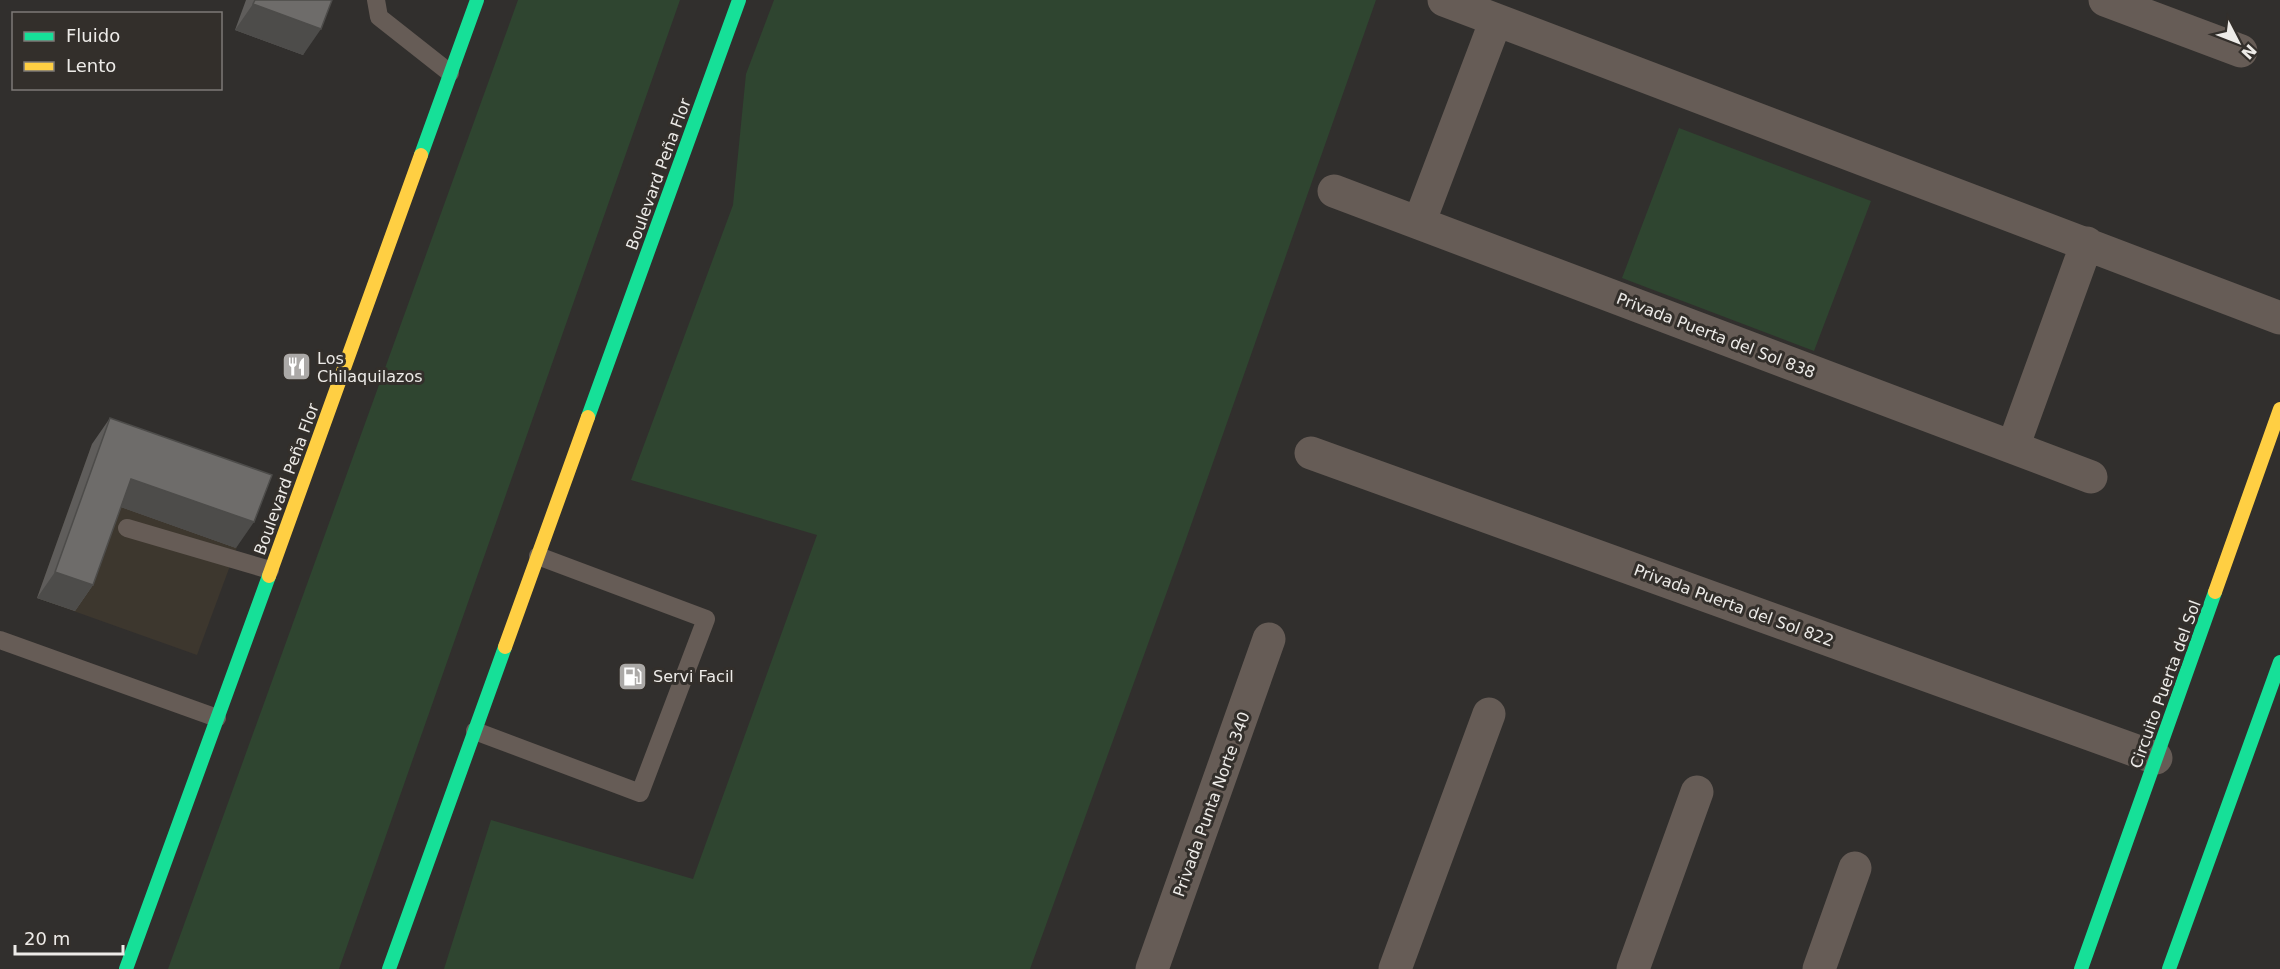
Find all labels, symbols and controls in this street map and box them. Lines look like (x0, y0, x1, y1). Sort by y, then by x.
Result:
legend (12, 12, 222, 90)
north arrow (2208, 12, 2268, 72)
text: Fluido (66, 25, 120, 46)
text: N (2237, 40, 2260, 63)
text: Lento (66, 55, 116, 76)
street label: Boulevard Peña Flor (622, 95, 695, 253)
street label: Privada Puerta del Sol 838 (1614, 289, 1818, 382)
place label: Los Chilaquilazos (317, 349, 423, 386)
restaurant icon: Los Chilaquilazos (280, 351, 312, 383)
street label: Boulevard Peña Flor (250, 400, 323, 558)
street label: Privada Puerta del Sol 822 (1631, 560, 1836, 651)
street label: Circuito Puerta del Sol (2126, 598, 2205, 771)
fuel station icon: Servi Facil (616, 660, 648, 692)
place label: Servi Facil (653, 667, 734, 686)
street label: Privada Punta Norte 340 (1169, 709, 1254, 899)
scale bar (15, 918, 123, 956)
text: 20 m (24, 928, 70, 949)

